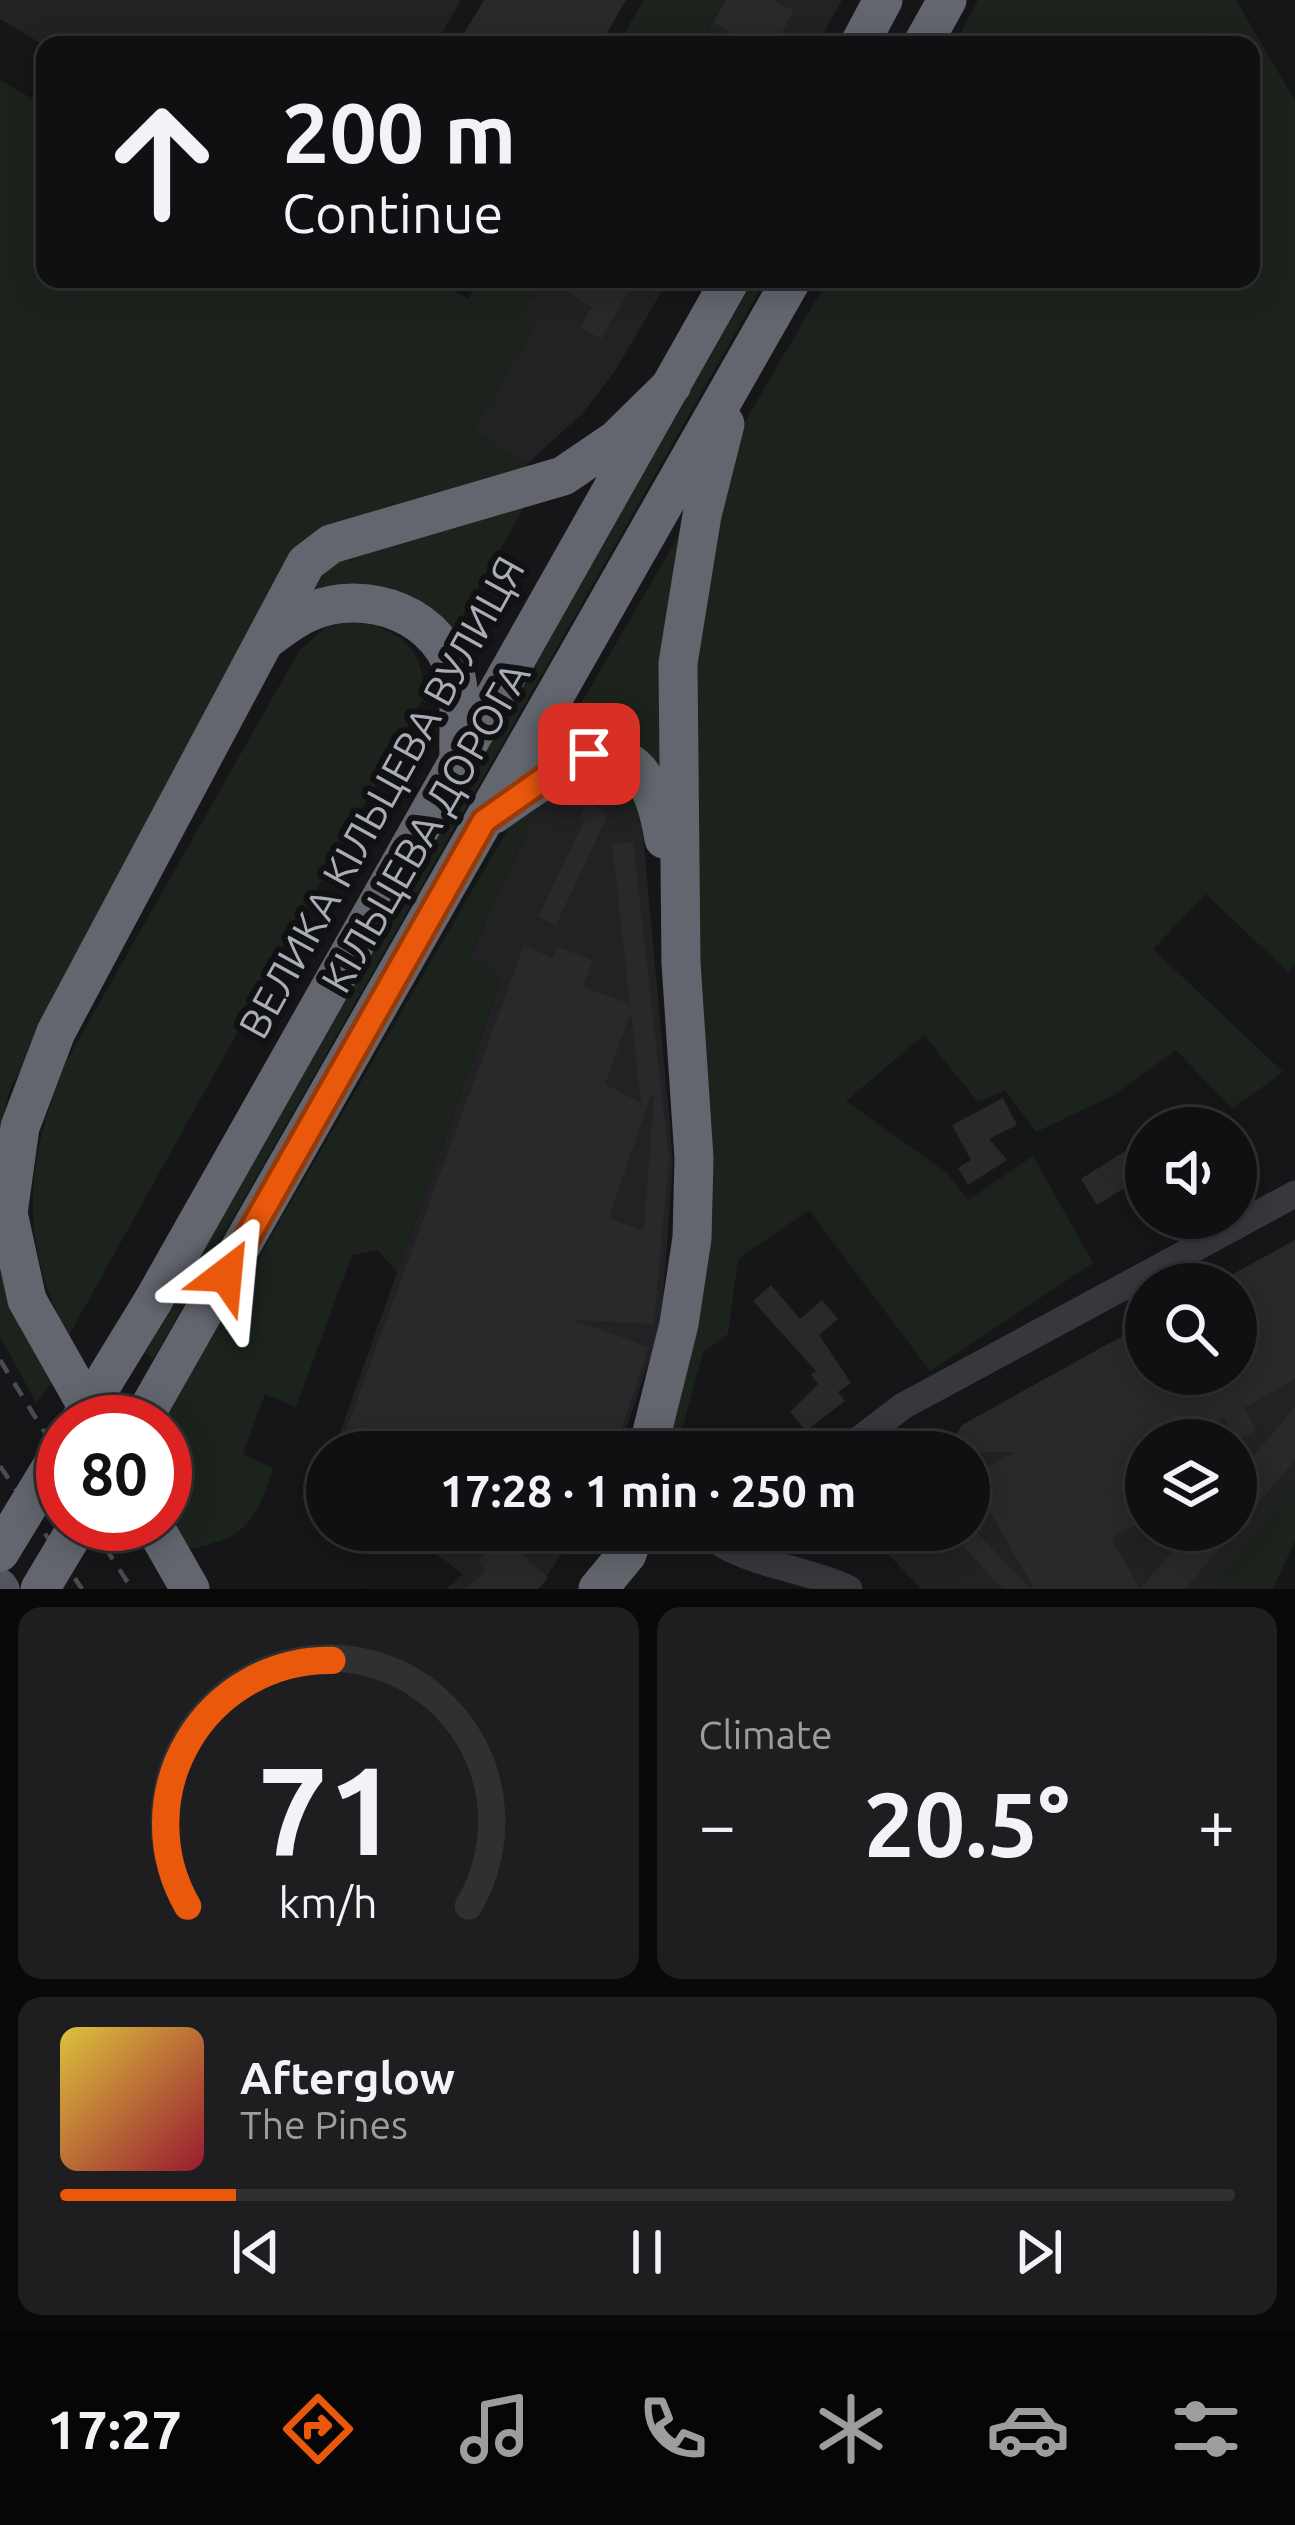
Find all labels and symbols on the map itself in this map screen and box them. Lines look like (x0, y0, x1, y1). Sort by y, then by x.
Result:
street label: ВЕЛИКА КІЛЬЦЕВА ВУЛИЦЯ (229, 548, 533, 1046)
street label: КІЛЬЦЕВА ДОРОГА (311, 654, 539, 1000)
pin (538, 703, 640, 805)
position arrow (163, 1212, 289, 1338)
speed limit sign: 80 (36, 1395, 192, 1551)

